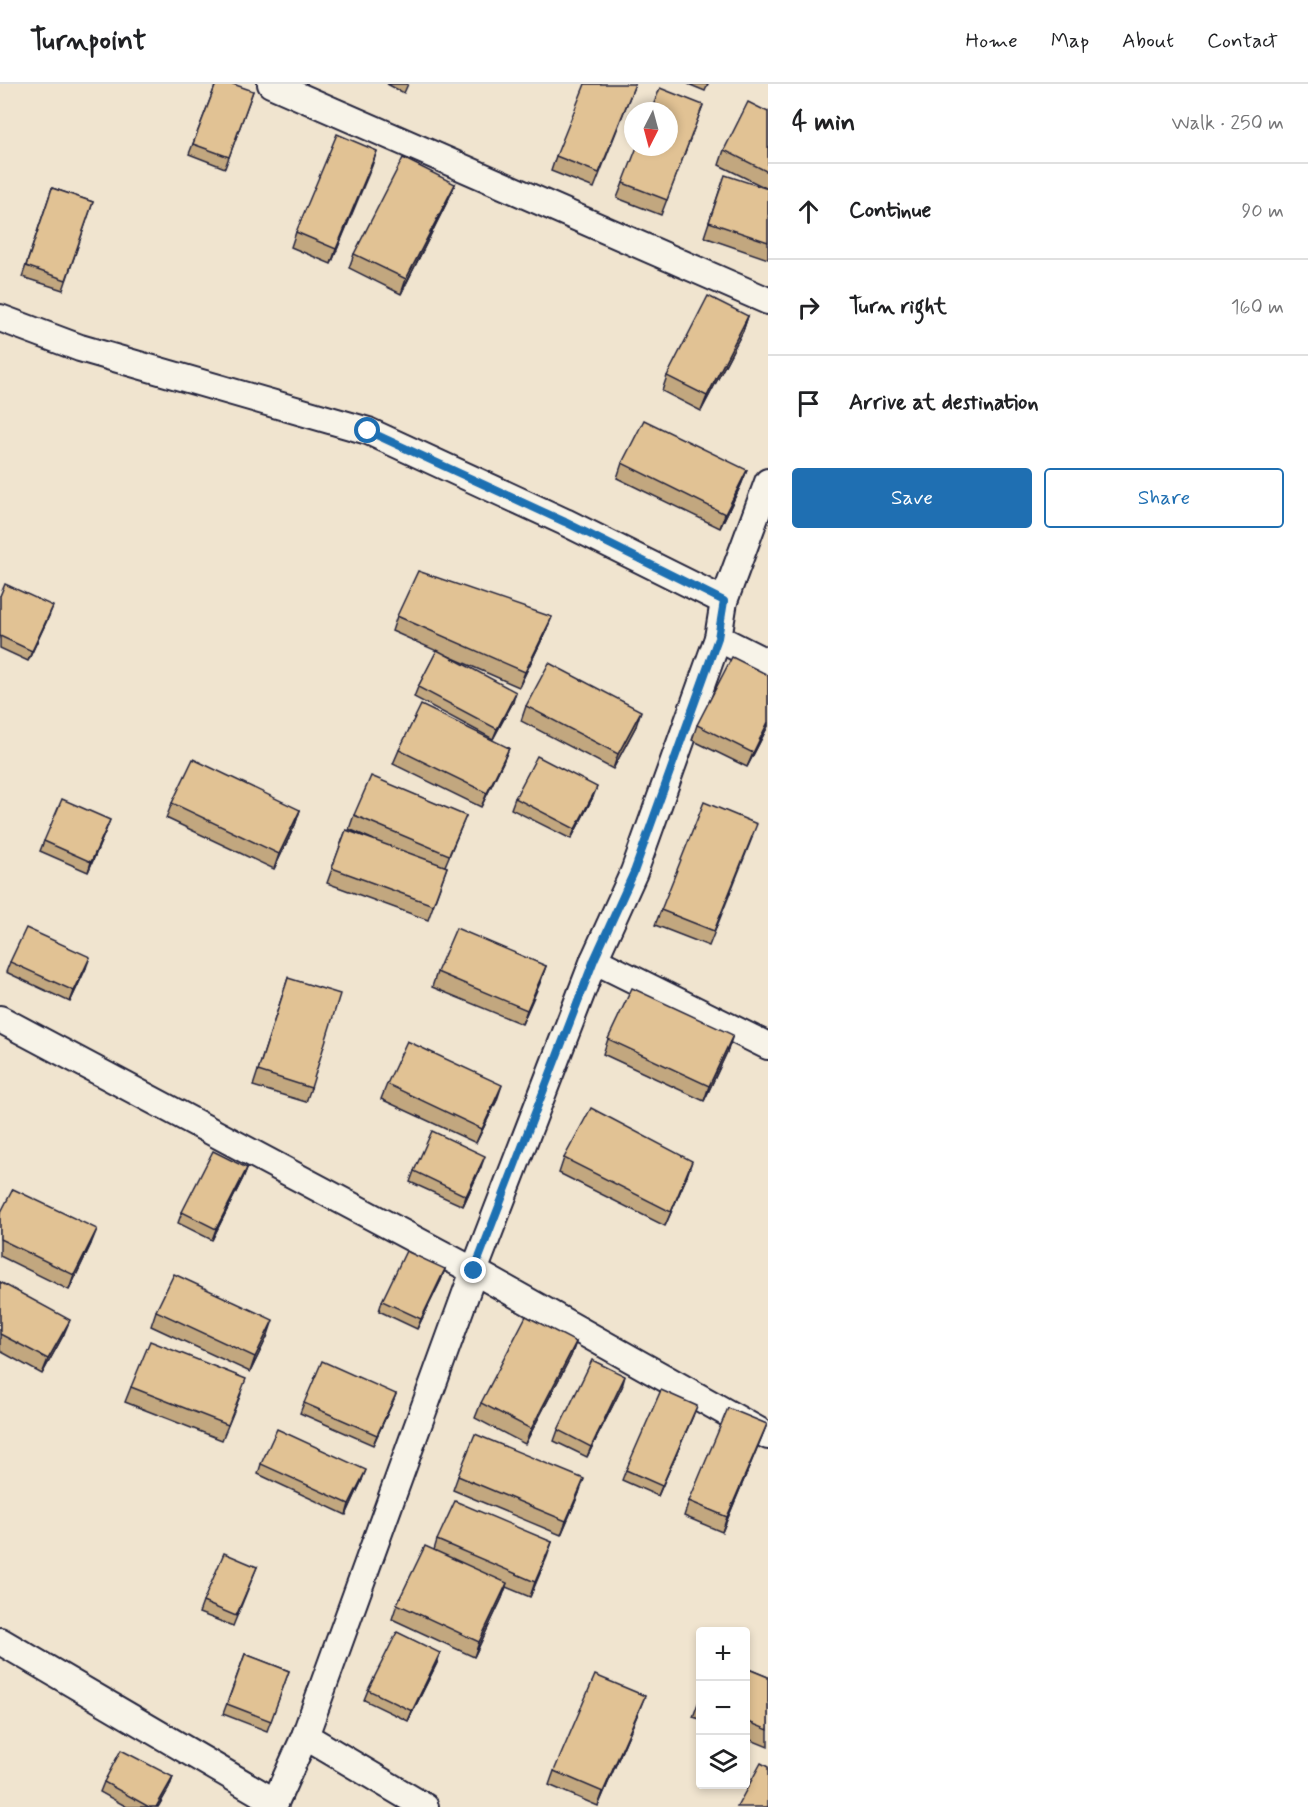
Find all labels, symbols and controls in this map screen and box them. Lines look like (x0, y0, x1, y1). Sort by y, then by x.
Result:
text: Turnpoint (30, 23, 146, 60)
text: Home (966, 27, 1018, 55)
text: Map (1051, 27, 1089, 55)
text: About (1122, 27, 1174, 55)
text: Contact (1207, 27, 1278, 55)
north arrow (624, 102, 678, 156)
text: 4 min (792, 106, 855, 140)
text: Walk · 250 m (1172, 110, 1284, 137)
icon: ahead (792, 195, 825, 228)
text: Continue (849, 197, 931, 225)
text: 90 m (1241, 198, 1284, 225)
icon: right (792, 291, 825, 324)
text: Turn right (849, 293, 947, 321)
text: 160 m (1231, 294, 1284, 321)
icon: arrive (792, 387, 825, 420)
text: Arrive at destination (849, 389, 1039, 417)
route start (354, 417, 380, 443)
button: Save (792, 468, 1032, 528)
button: Share (1044, 468, 1284, 528)
route end (460, 1257, 486, 1283)
map controls (696, 1627, 750, 1789)
button: + (696, 1627, 750, 1681)
button: − (696, 1681, 750, 1735)
button: layers (696, 1735, 750, 1789)

